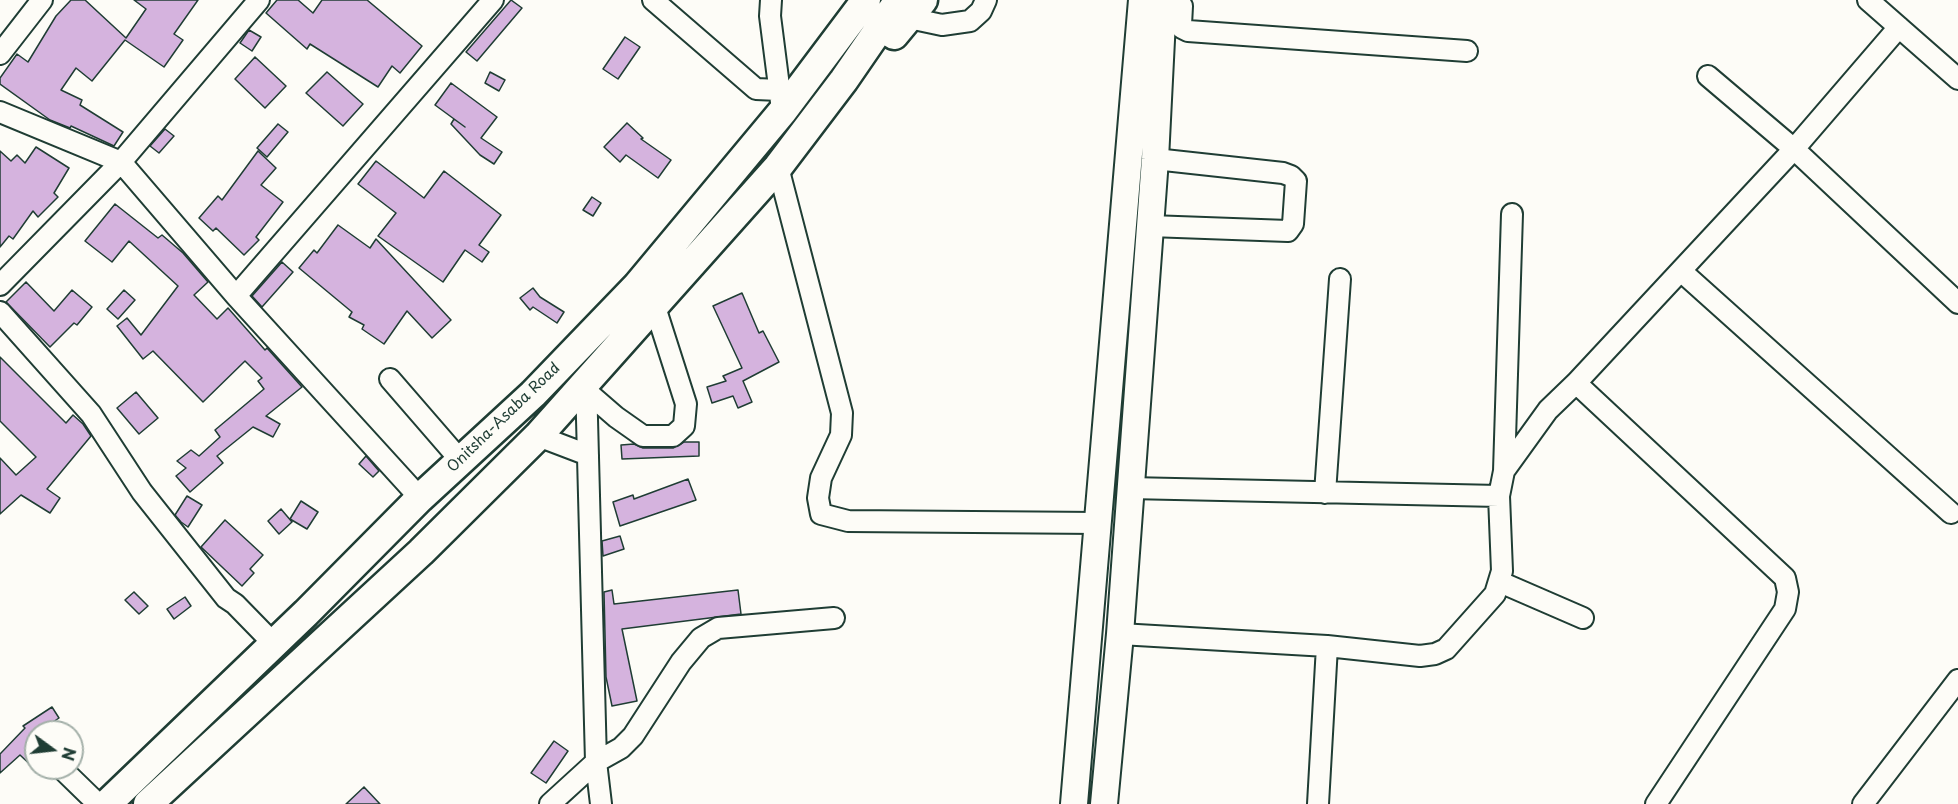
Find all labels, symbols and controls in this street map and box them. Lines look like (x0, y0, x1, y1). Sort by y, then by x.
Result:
street label: Onitsha-Asaba Road (444, 359, 564, 477)
north arrow (24, 720, 84, 780)
text: N (56, 745, 83, 763)

